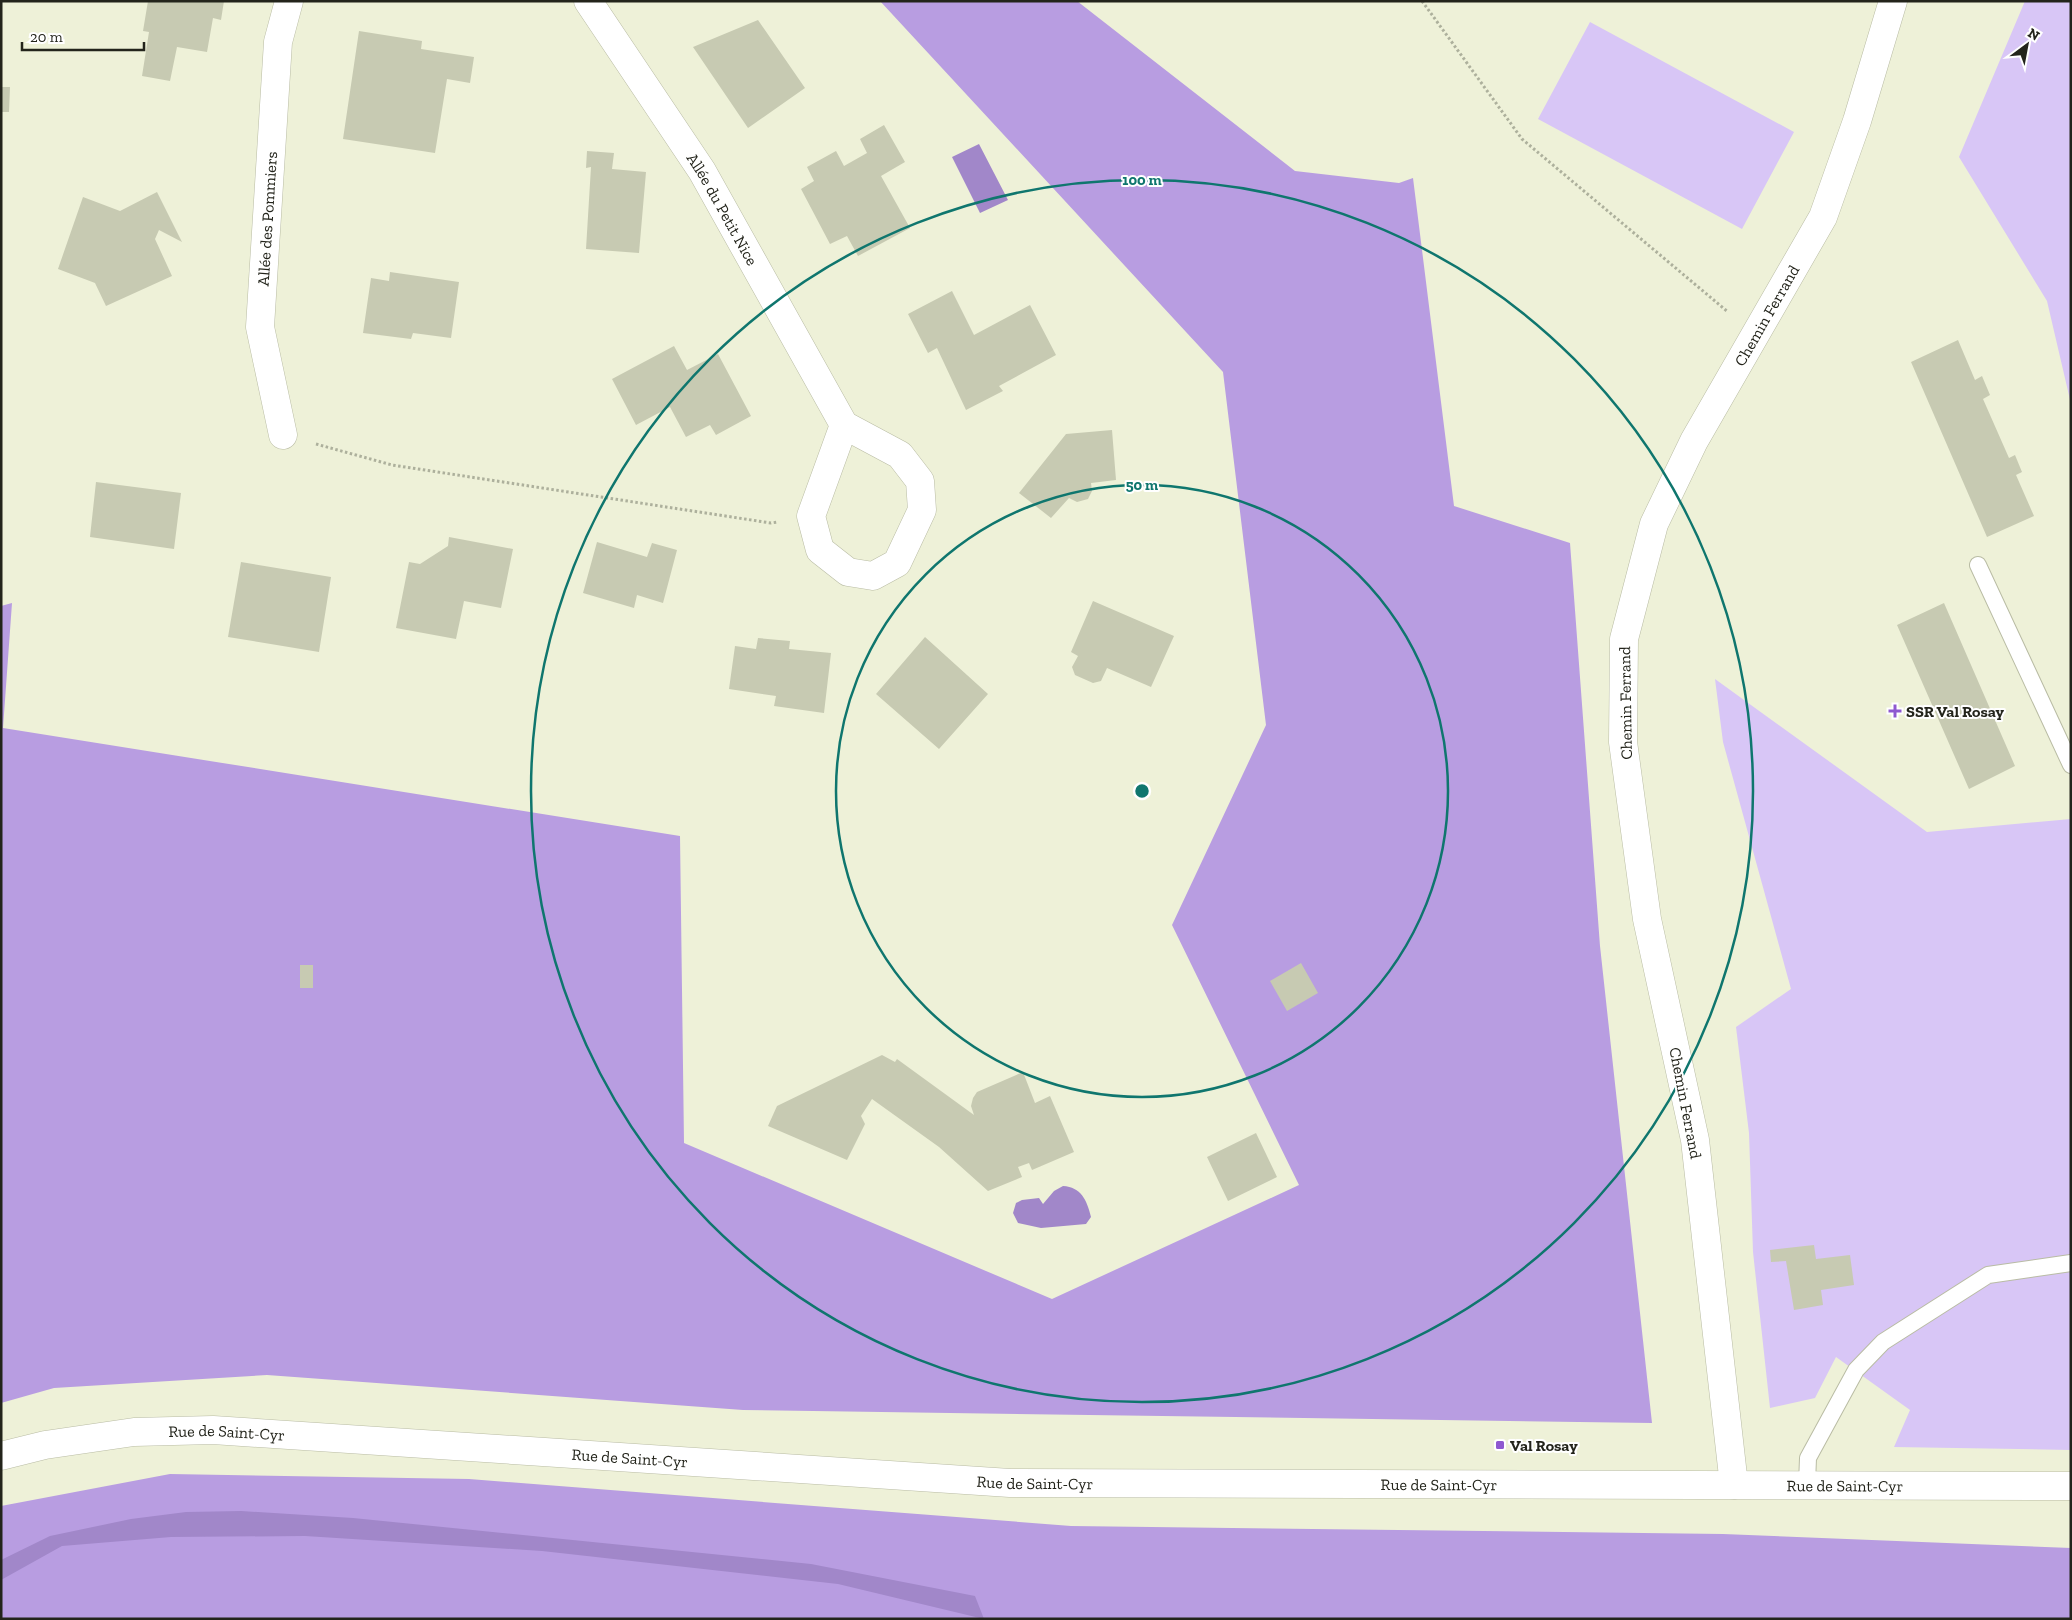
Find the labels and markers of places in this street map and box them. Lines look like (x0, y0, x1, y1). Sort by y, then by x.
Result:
place label: SSR Val Rosay (1906, 702, 2005, 721)
marker: SSR Val Rosay (1888, 704, 1902, 718)
centre of rings (1133, 782, 1151, 800)
place label: Val Rosay (1510, 1436, 1578, 1455)
marker: Val Rosay (1494, 1439, 1506, 1451)

